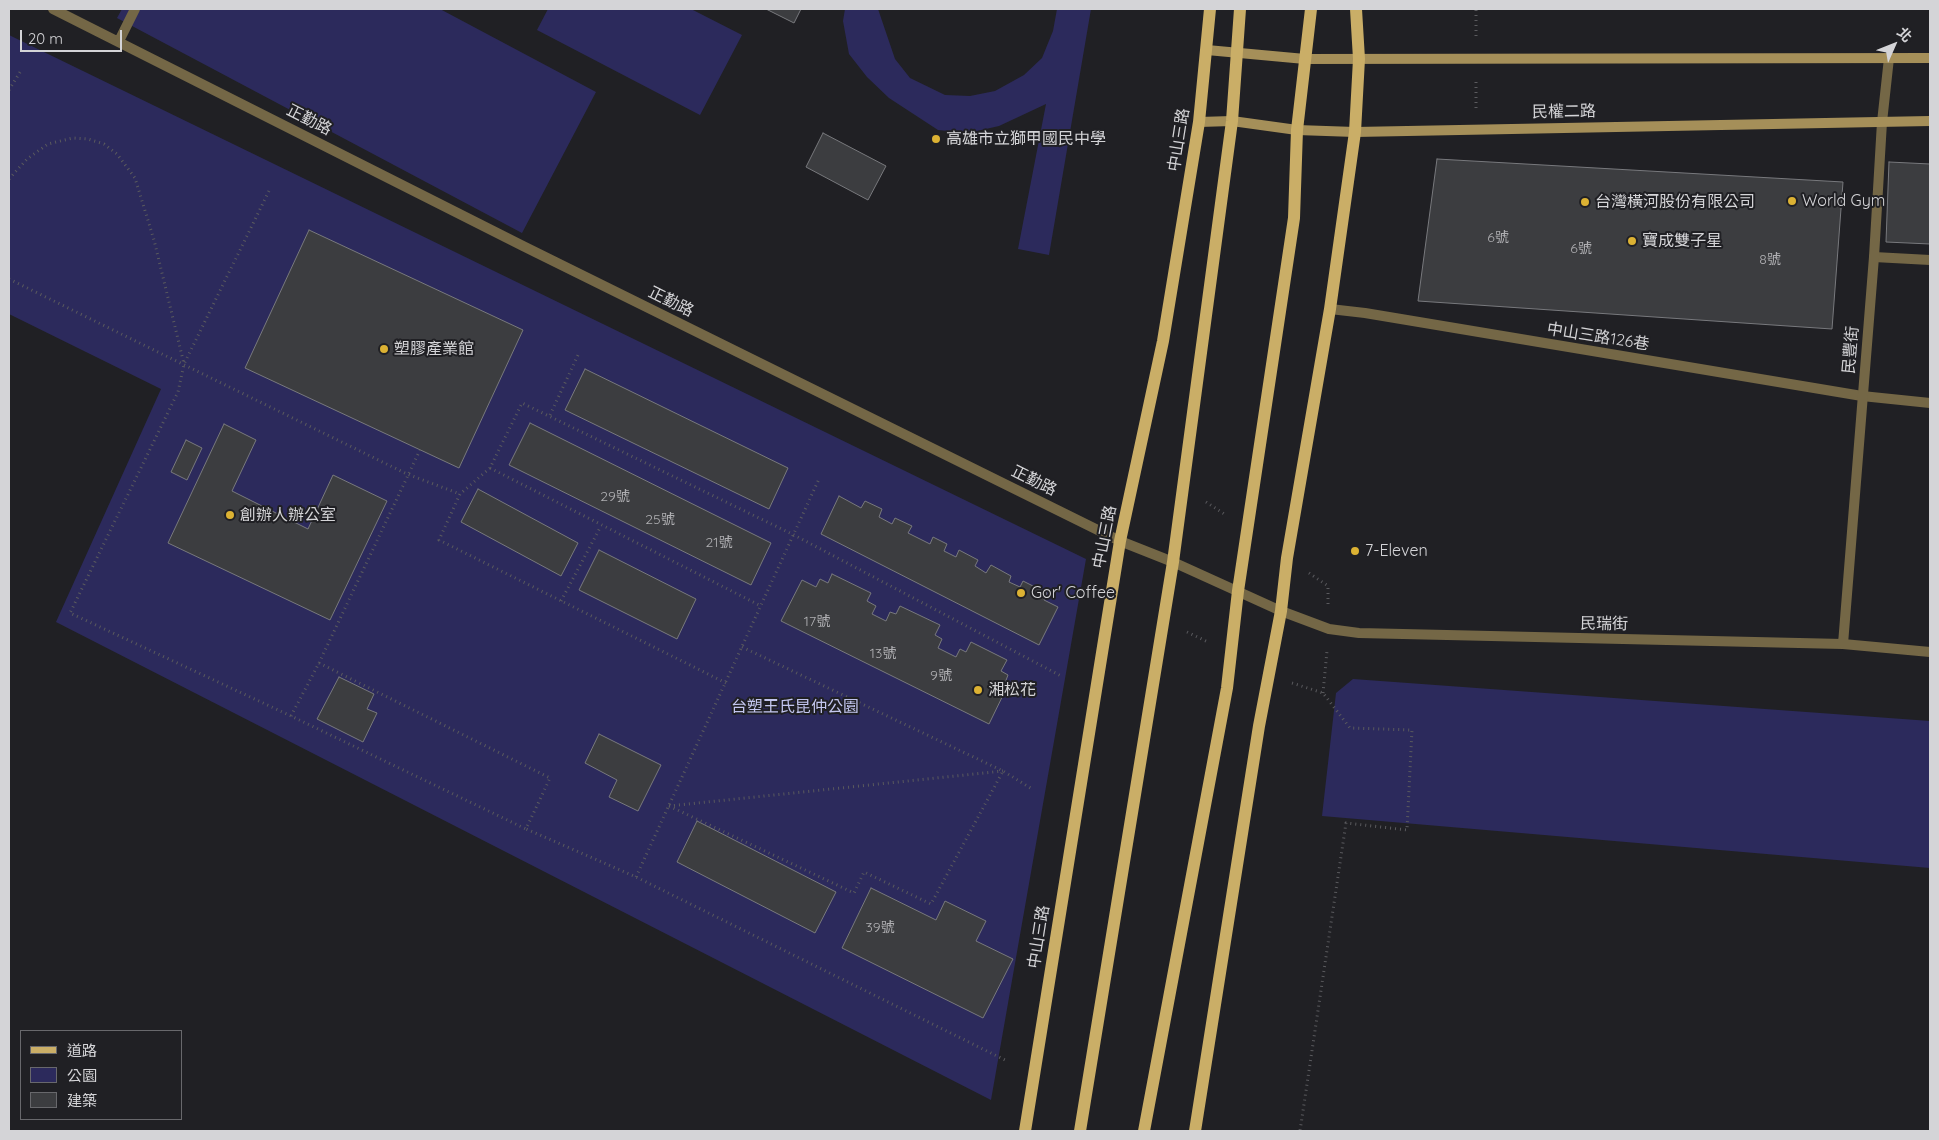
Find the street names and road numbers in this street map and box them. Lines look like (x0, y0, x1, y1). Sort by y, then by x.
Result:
street label: 正勤路 (283, 101, 335, 139)
street label: 民權二路 (1532, 102, 1596, 122)
street label: 中山三路 (1165, 107, 1193, 173)
street label: 正勤路 (645, 283, 697, 321)
street label: 中山三路126巷 (1545, 319, 1651, 355)
street label: 民豐街 (1839, 325, 1863, 375)
street label: 正勤路 (1008, 462, 1060, 500)
street label: 中山三路 (1089, 504, 1121, 570)
street label: 民瑞街 (1580, 614, 1628, 634)
street label: 中山三路 (1025, 904, 1053, 970)

